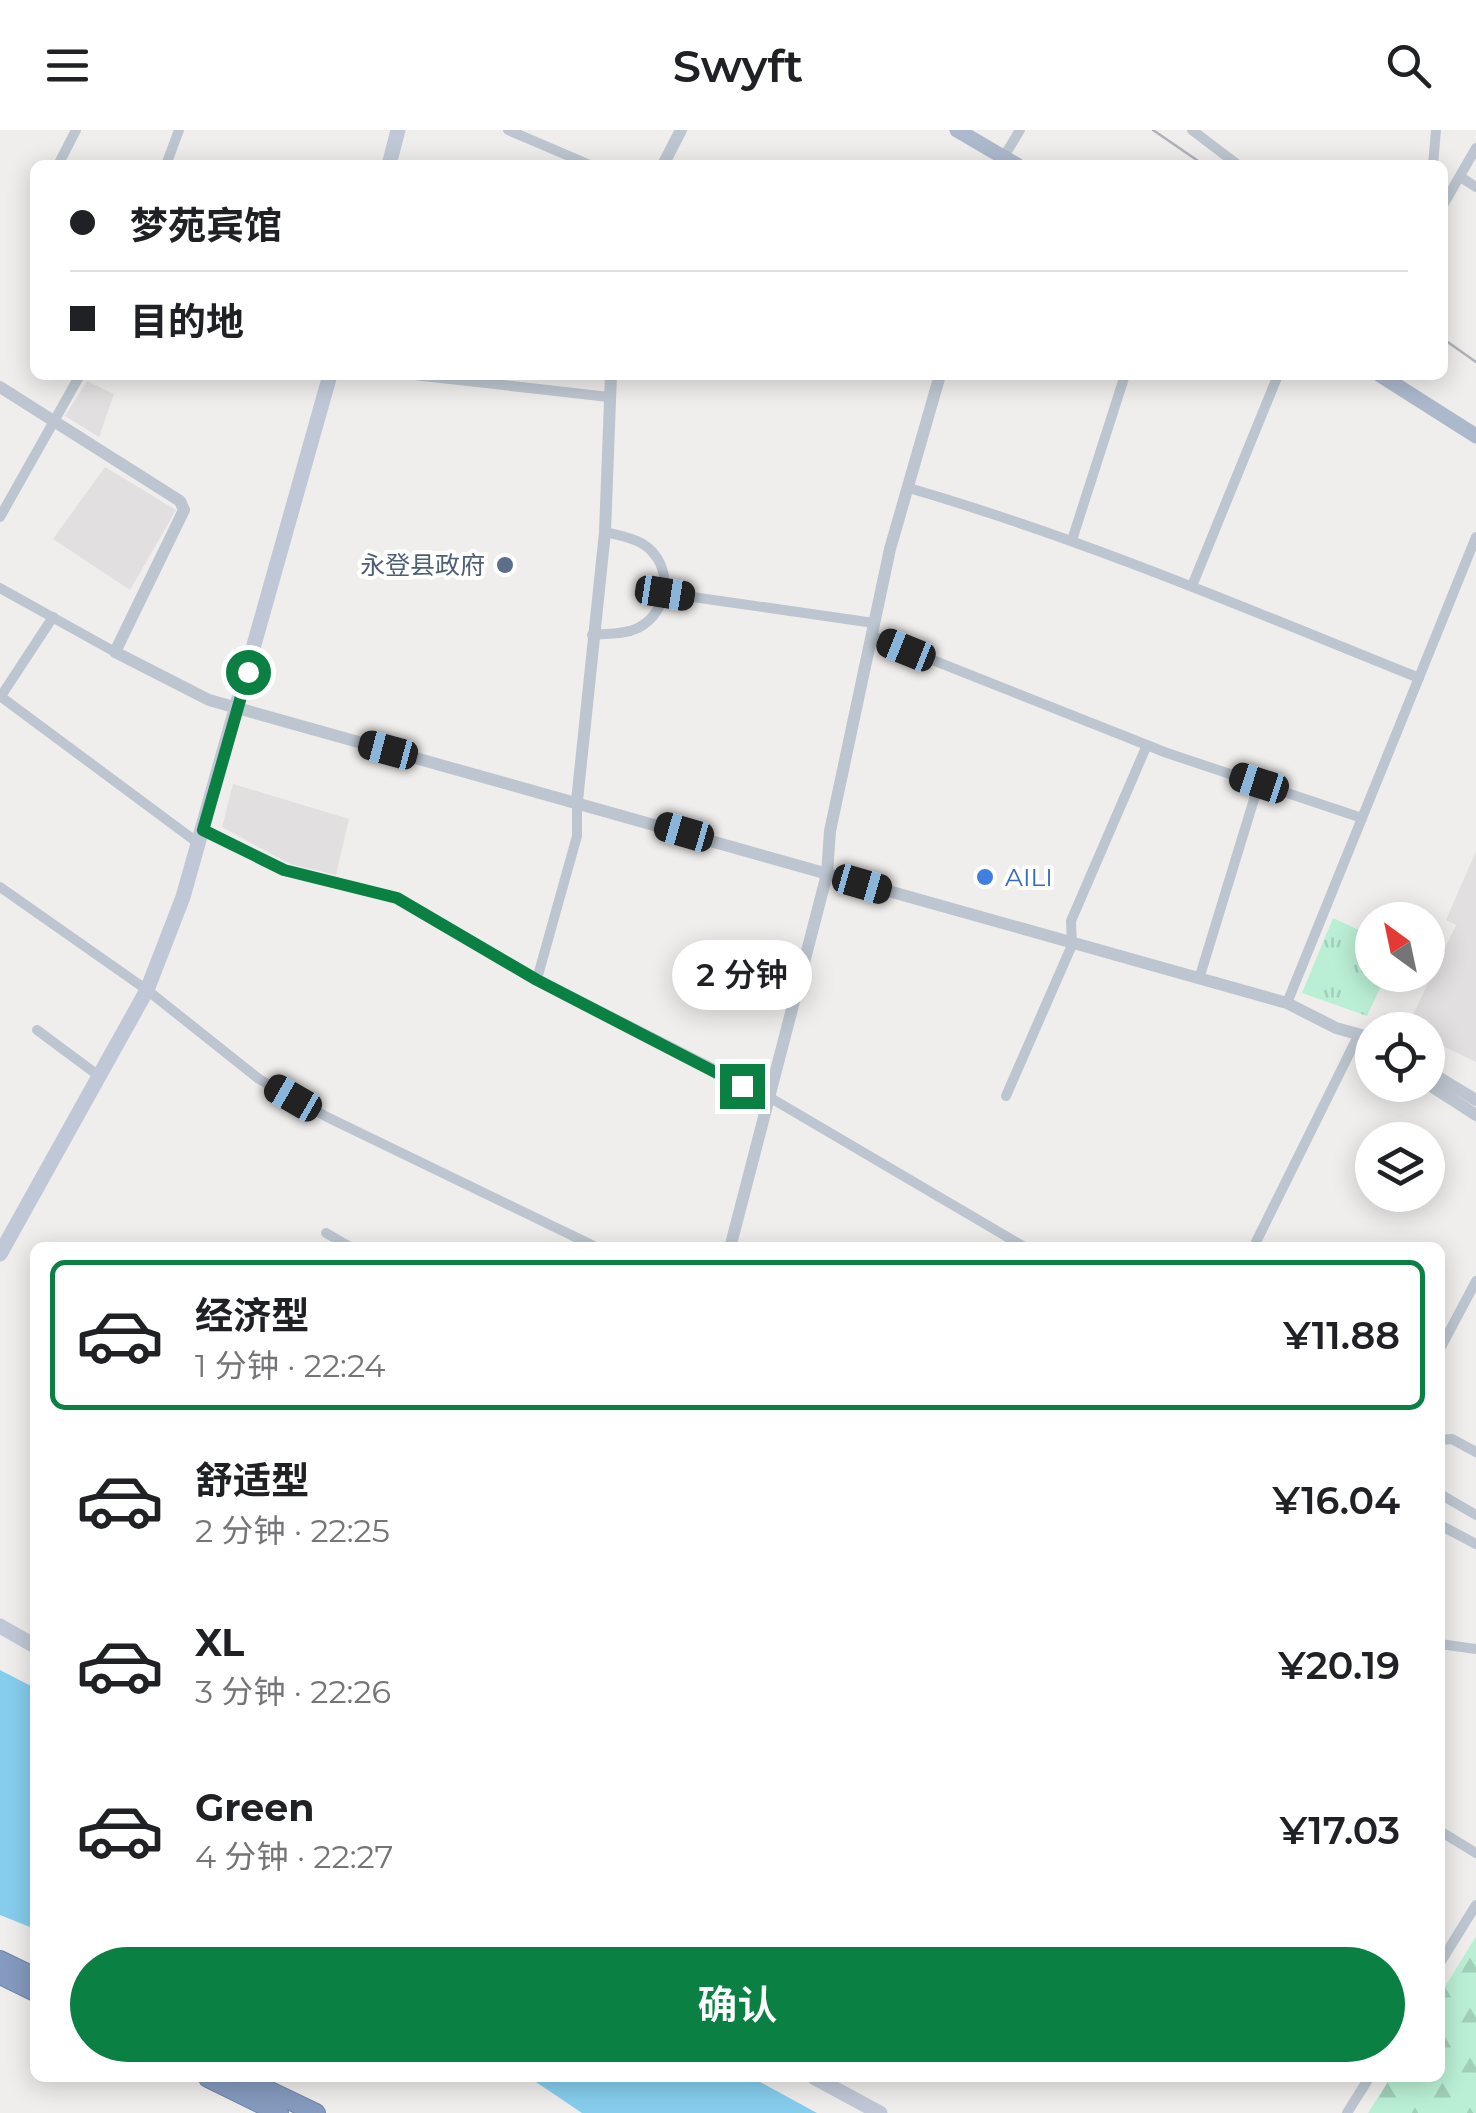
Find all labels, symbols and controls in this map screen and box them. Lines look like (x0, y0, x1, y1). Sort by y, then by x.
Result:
icon: menu (40, 38, 95, 93)
text: Swyft (673, 38, 803, 93)
icon: search (1381, 38, 1436, 93)
text: 梦苑宾馆 (130, 202, 282, 249)
text: 目的地 (130, 298, 244, 345)
place label: 永登县政府 (360, 550, 485, 580)
marker: 永登县政府 (494, 554, 516, 576)
car (633, 573, 697, 613)
car (873, 625, 939, 675)
route start (226, 650, 271, 695)
car (355, 728, 421, 772)
car (1226, 759, 1292, 807)
car (651, 809, 717, 855)
car (829, 861, 895, 907)
place label: AILI (1005, 862, 1053, 892)
marker: AILI (974, 866, 996, 888)
north arrow (1355, 902, 1445, 992)
map controls (1355, 902, 1445, 1212)
callout: 2 分钟 (672, 941, 812, 1011)
text: 2 分钟 (696, 955, 788, 994)
button: locate (1355, 1012, 1445, 1102)
route end (720, 1064, 765, 1109)
car (260, 1070, 326, 1126)
button: layers (1355, 1122, 1445, 1212)
icon: car (75, 1290, 165, 1380)
text: 经济型 (195, 1292, 309, 1339)
text: ¥11.88 (1283, 1312, 1400, 1359)
text: 1 分钟 · 22:24 (195, 1346, 386, 1385)
icon: car (75, 1455, 165, 1545)
text: 舒适型 (195, 1457, 309, 1504)
text: ¥16.04 (1273, 1477, 1400, 1524)
text: 2 分钟 · 22:25 (195, 1511, 390, 1550)
text: XL (195, 1619, 244, 1666)
icon: car (75, 1620, 165, 1710)
text: ¥20.19 (1278, 1642, 1400, 1689)
text: 3 分钟 · 22:26 (195, 1672, 391, 1711)
text: Green (195, 1784, 315, 1831)
icon: car (75, 1785, 165, 1875)
text: ¥17.03 (1280, 1807, 1400, 1854)
text: 4 分钟 · 22:27 (195, 1837, 393, 1876)
button: 确认 (70, 1947, 1405, 2062)

